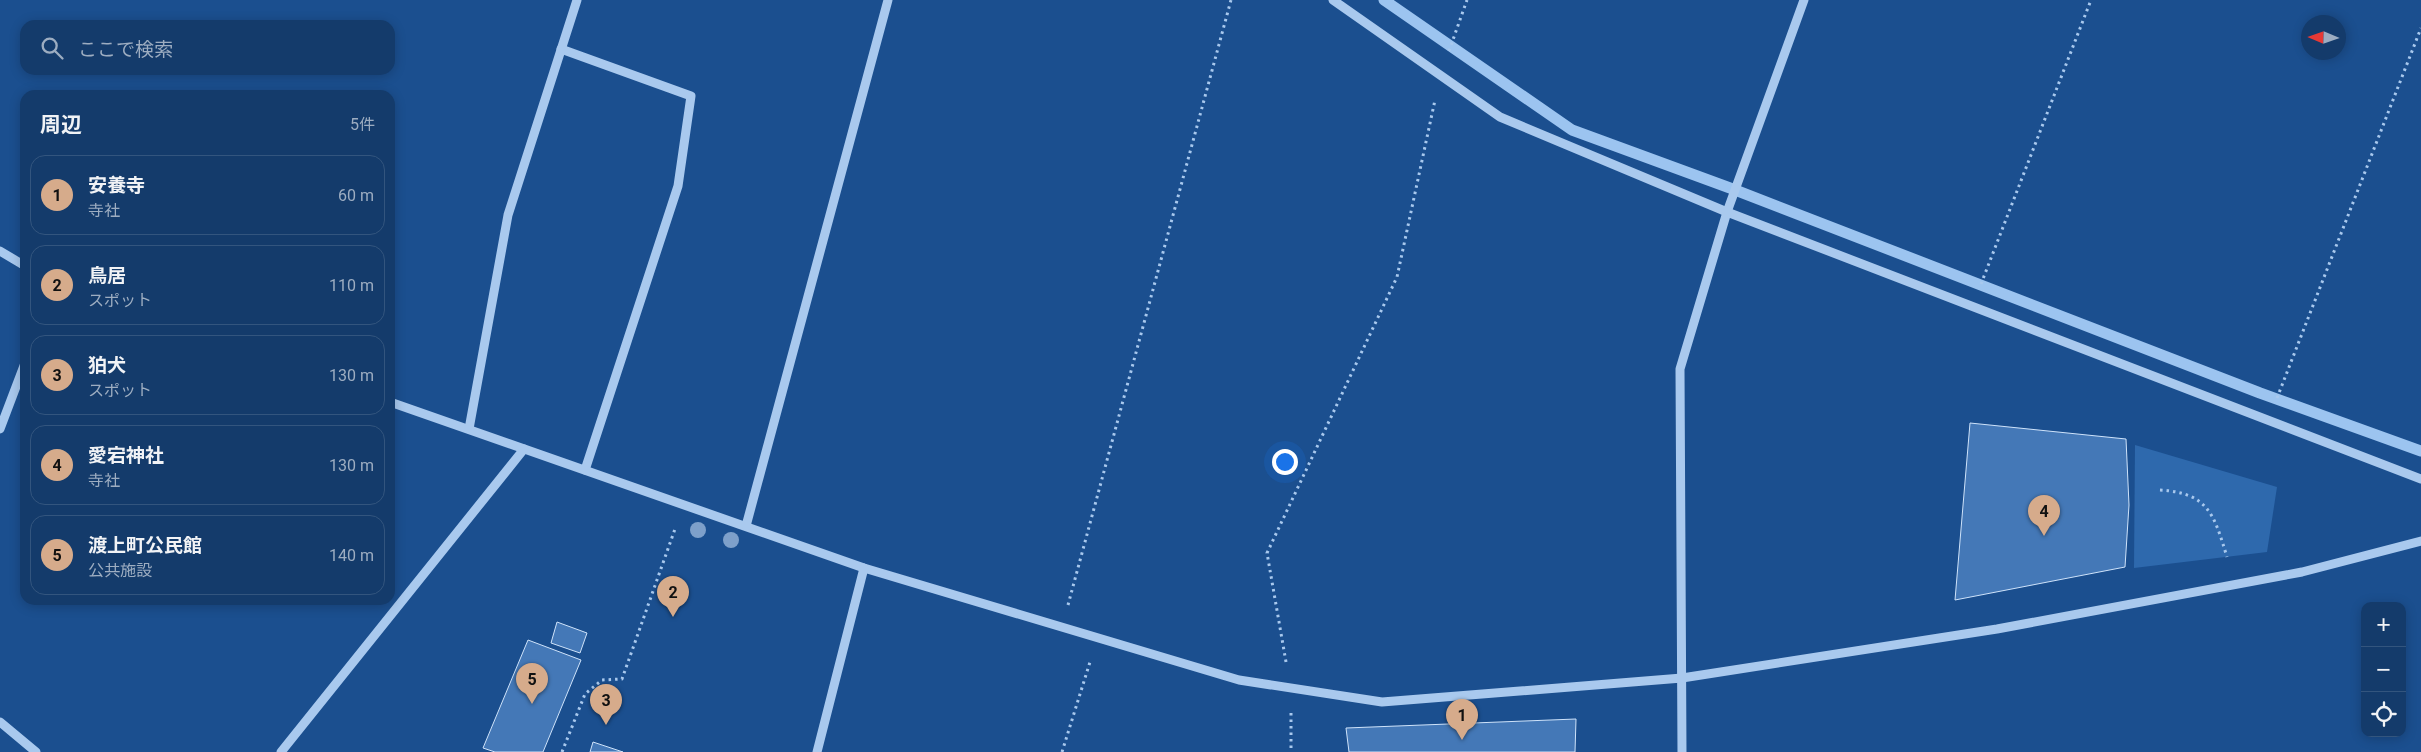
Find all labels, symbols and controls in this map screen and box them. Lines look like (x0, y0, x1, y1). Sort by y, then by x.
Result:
north arrow (2301, 15, 2346, 60)
search box (20, 20, 395, 75)
icon: search (38, 34, 66, 62)
text: ここで検索 (78, 38, 173, 61)
text: 周辺 (40, 113, 82, 137)
text: 5件 (350, 115, 375, 134)
text: 安養寺 (88, 174, 145, 197)
text: 1 (52, 186, 62, 205)
text: 60 m (338, 186, 374, 205)
text: 寺社 (88, 201, 120, 220)
text: 鳥居 (88, 264, 126, 287)
text: 2 (52, 276, 62, 295)
text: 110 m (329, 276, 374, 295)
text: スポット (88, 291, 152, 310)
text: 狛犬 (88, 354, 126, 377)
text: 3 (52, 366, 62, 385)
text: 130 m (329, 366, 374, 385)
text: スポット (88, 381, 152, 400)
text: 愛宕神社 (88, 444, 164, 467)
your location (1272, 449, 1298, 475)
text: 4 (52, 456, 62, 475)
text: 130 m (329, 456, 374, 475)
text: 寺社 (88, 471, 120, 490)
pin: 4 (2028, 495, 2060, 536)
text: 渡上町公民館 (88, 534, 202, 557)
text: 5 (52, 546, 62, 565)
text: 140 m (329, 546, 374, 565)
text: 公共施設 (88, 561, 152, 580)
pin: 2 (657, 576, 689, 617)
map controls (2361, 602, 2406, 737)
button: + (2361, 602, 2406, 647)
button: − (2361, 647, 2406, 692)
pin: 5 (516, 663, 548, 704)
pin: 3 (590, 684, 622, 725)
button: locate (2361, 692, 2406, 737)
pin: 1 (1446, 699, 1478, 740)

